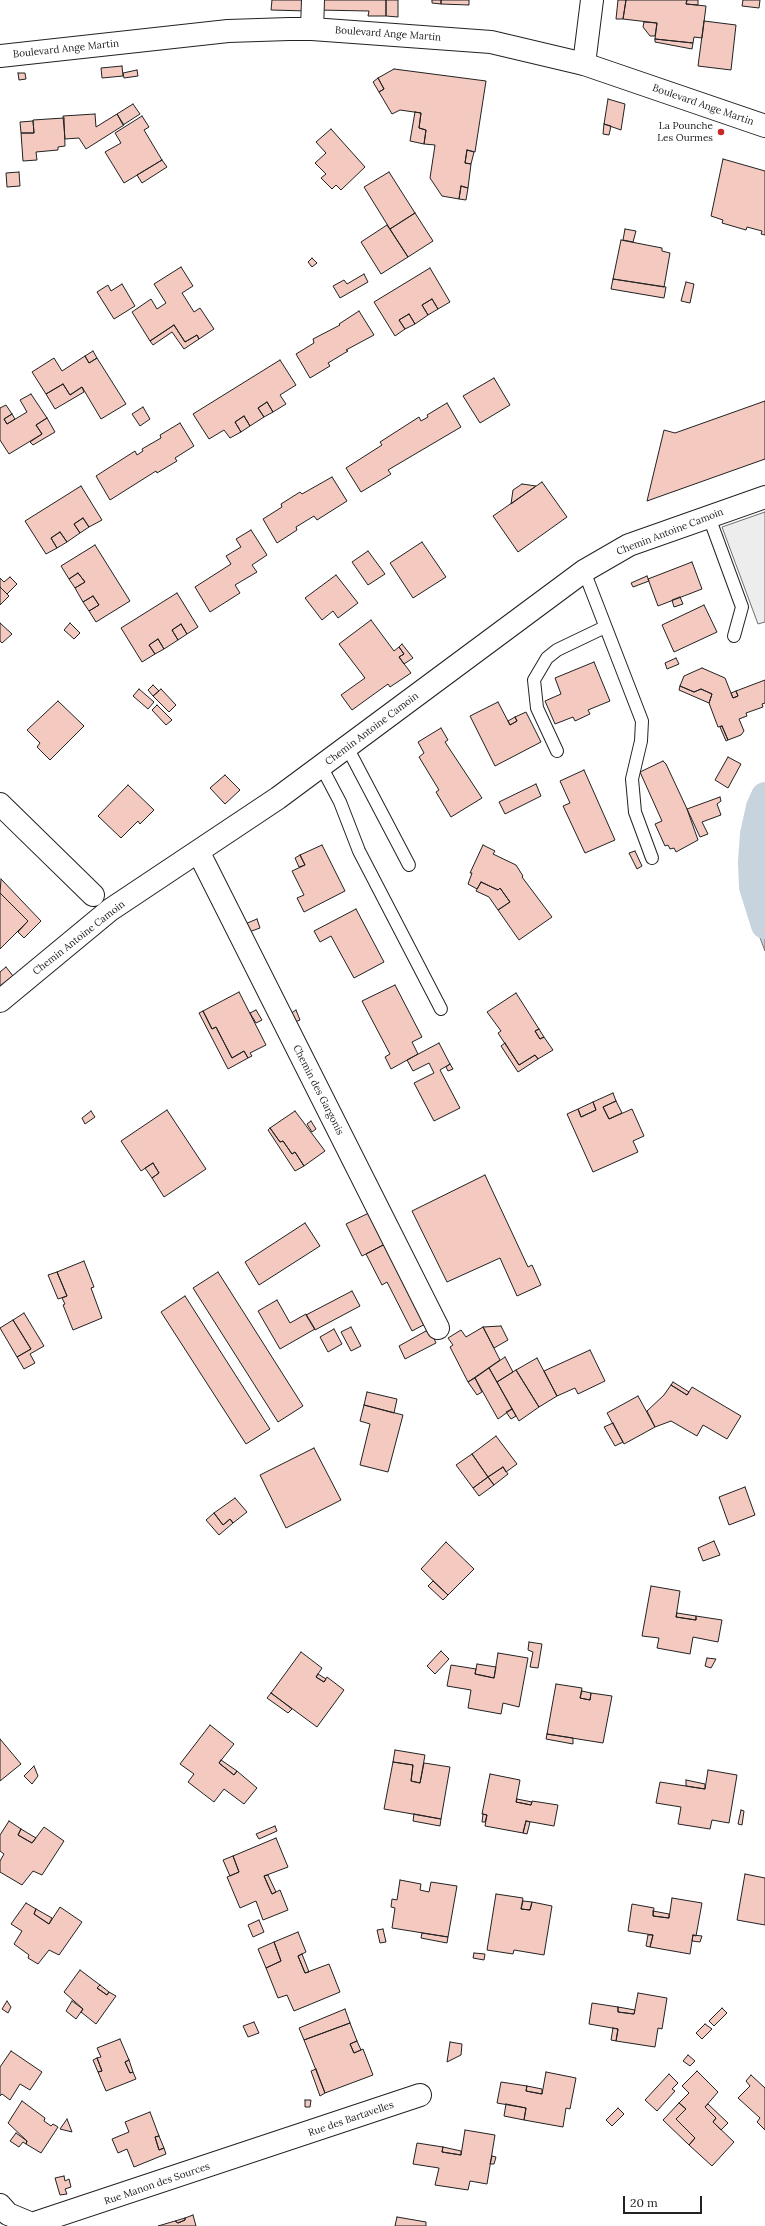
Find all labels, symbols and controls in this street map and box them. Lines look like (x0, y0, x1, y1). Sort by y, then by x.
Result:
street label: Boulevard Ange Martin (334, 24, 442, 44)
street label: Boulevard Ange Martin (12, 37, 120, 61)
street label: Boulevard Ange Martin (651, 82, 755, 128)
place label: La Pounche Les Ourmes (657, 120, 713, 144)
marker: La Pounche Les Ourmes (716, 127, 726, 137)
street label: Chemin Antoine Camoin (615, 506, 725, 558)
street label: Chemin Antoine Camoin (323, 690, 421, 768)
street label: Chemin Antoine Camoin (31, 898, 127, 978)
street label: Chemin des Gargonis (290, 1043, 346, 1137)
street label: Rue des Bartavelles (307, 2099, 395, 2139)
street label: Rue Manon des Sources (103, 2160, 211, 2208)
scale bar (625, 2188, 704, 2214)
text: 20 m (630, 2195, 658, 2210)

